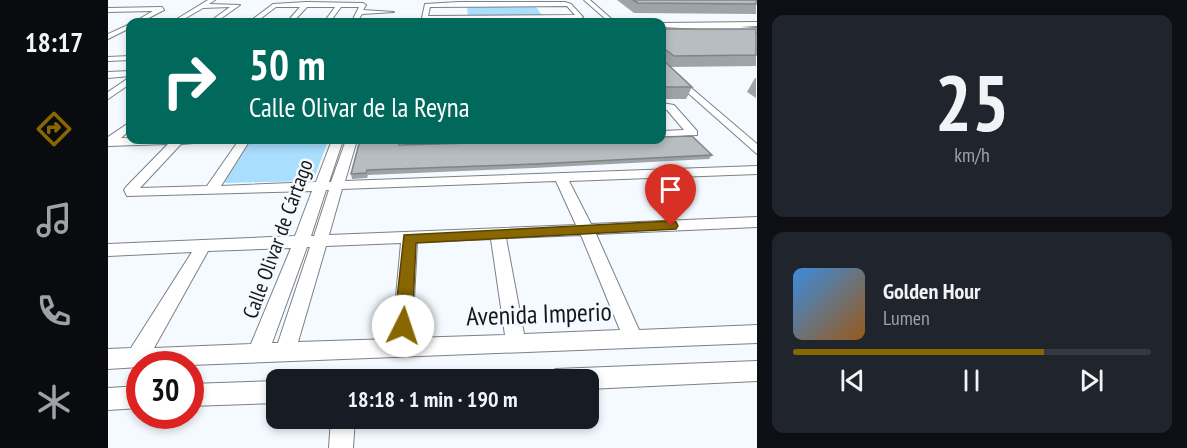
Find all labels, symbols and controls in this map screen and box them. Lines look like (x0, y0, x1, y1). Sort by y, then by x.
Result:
text: 18:17 (25, 25, 83, 59)
text: 50 m (249, 37, 326, 92)
icon: right (150, 42, 228, 120)
text: 25 (935, 52, 1009, 153)
text: Calle Olivar de la Reyna (249, 90, 469, 124)
icon: directions (33, 108, 75, 150)
text: km/h (954, 142, 990, 168)
street label: Calle Olivar de Cártago (236, 156, 319, 322)
pin (645, 164, 696, 226)
icon: arrive (654, 173, 687, 206)
icon: music (33, 199, 75, 241)
text: Golden Hour (883, 277, 981, 305)
icon: phone (33, 290, 75, 332)
position arrow (371, 294, 435, 358)
street label: Avenida Imperio (466, 294, 612, 333)
text: Lumen (883, 305, 930, 331)
speed limit sign: 30 (126, 351, 204, 429)
icon: previous (836, 364, 869, 397)
icon: pause (955, 364, 988, 397)
icon: next (1075, 364, 1108, 397)
icon: climate (33, 381, 75, 423)
text: 18:18 · 1 min · 190 m (347, 385, 518, 413)

